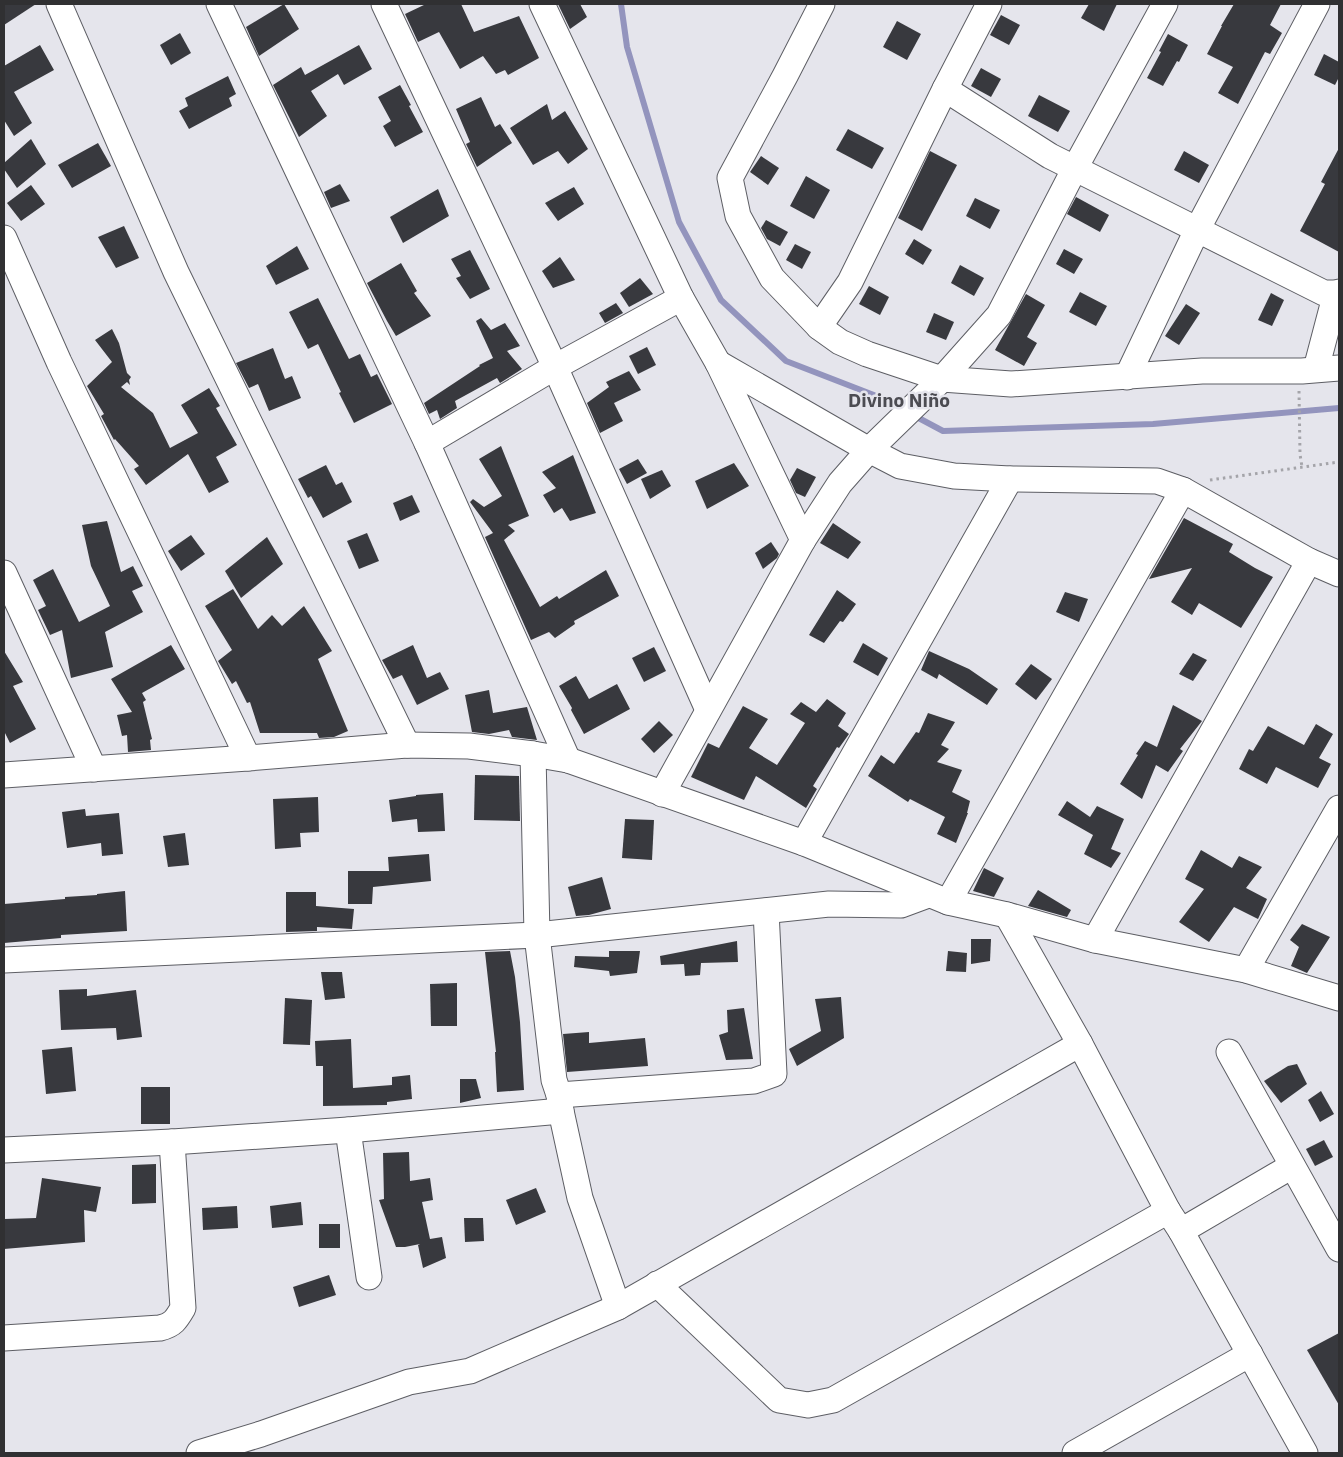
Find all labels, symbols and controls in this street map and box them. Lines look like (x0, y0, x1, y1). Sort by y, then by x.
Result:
district label: Divino Niño (848, 388, 950, 412)

